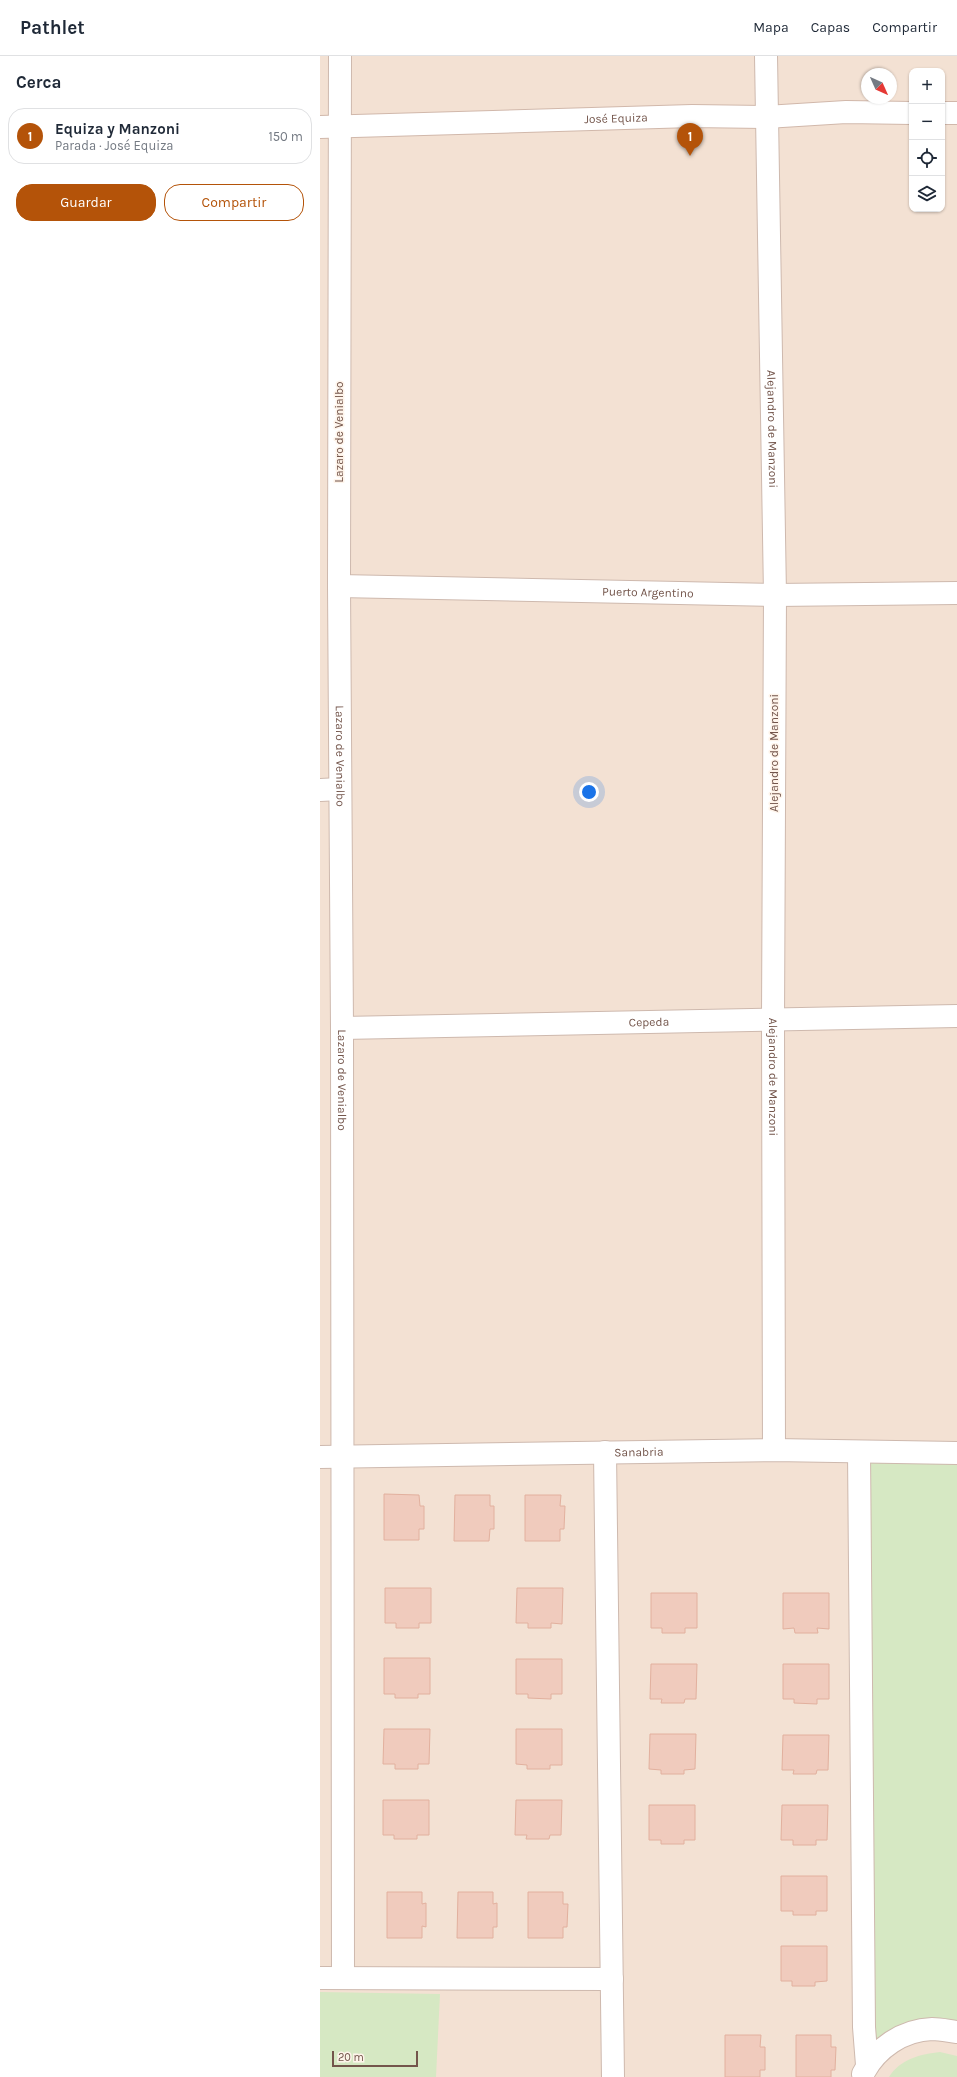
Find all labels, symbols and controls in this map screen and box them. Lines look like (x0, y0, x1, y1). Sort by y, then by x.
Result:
text: Pathlet (20, 17, 85, 39)
text: Mapa (753, 19, 789, 36)
text: Capas (811, 19, 850, 36)
text: Compartir (872, 19, 937, 36)
north arrow (861, 68, 897, 104)
map controls (909, 68, 945, 212)
button: + (909, 68, 945, 104)
text: Cerca (16, 72, 61, 92)
button: − (909, 104, 945, 140)
street label: José Equiza (584, 110, 648, 126)
text: Equiza y Manzoni (55, 120, 180, 138)
pin: 1 (677, 123, 703, 156)
text: 1 (28, 129, 32, 144)
text: 150 m (268, 129, 303, 144)
text: Parada · José Equiza (55, 138, 173, 153)
button: locate (909, 140, 945, 176)
button: layers (909, 176, 945, 212)
button: Guardar (16, 184, 156, 221)
button: Compartir (164, 184, 304, 221)
street label: Alejandro de Manzoni (764, 370, 780, 488)
street label: Lazaro de Venialbo (332, 381, 346, 483)
street label: Puerto Argentino (602, 584, 694, 600)
street label: Alejandro de Manzoni (767, 694, 781, 812)
street label: Lazaro de Venialbo (333, 705, 347, 807)
your location (579, 782, 599, 802)
street label: Cepeda (629, 1015, 669, 1029)
street label: Alejandro de Manzoni (766, 1018, 780, 1136)
street label: Lazaro de Venialbo (335, 1029, 349, 1131)
street label: Sanabria (614, 1445, 664, 1459)
scale bar (332, 2049, 418, 2068)
text: 20 m (338, 2051, 364, 2064)

